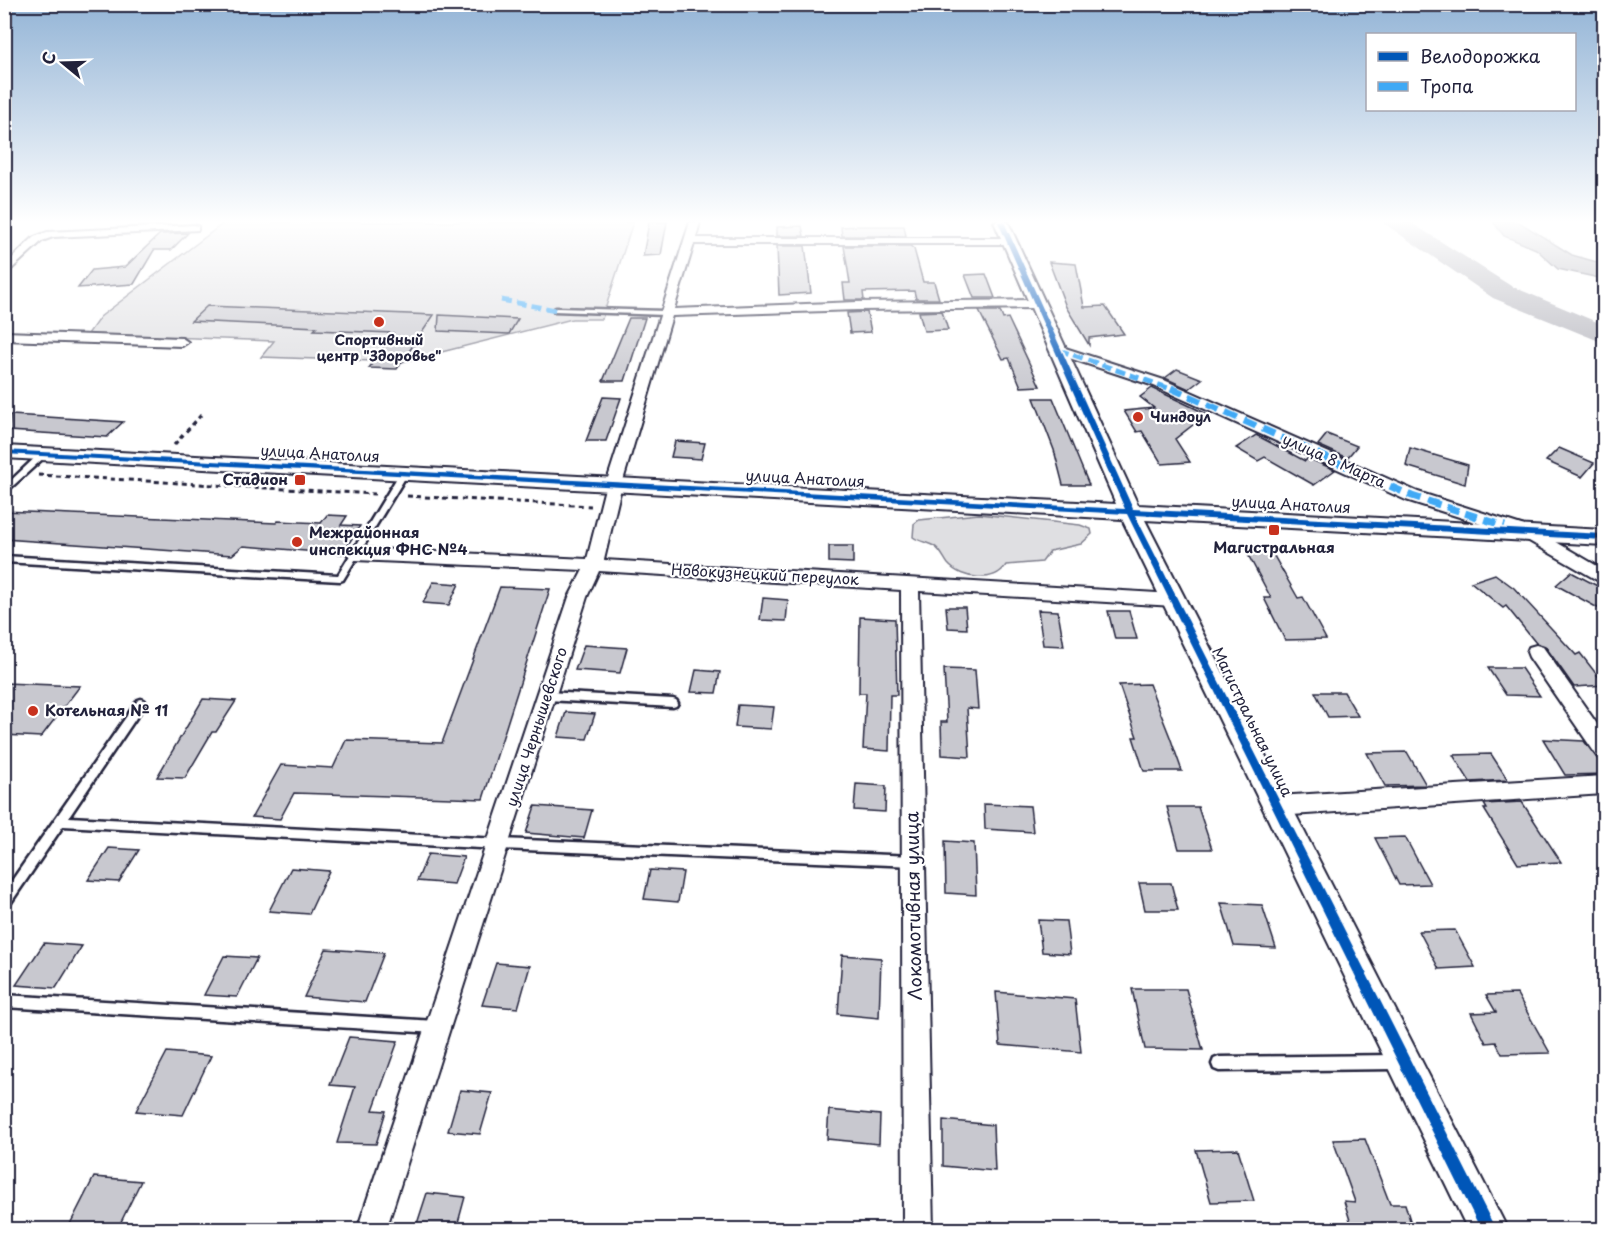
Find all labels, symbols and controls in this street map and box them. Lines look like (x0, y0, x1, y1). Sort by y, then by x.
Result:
north arrow (33, 33, 93, 93)
legend (1366, 33, 1576, 111)
text: Велодорожка (1420, 42, 1541, 69)
text: С (35, 48, 61, 67)
text: Тропа (1420, 72, 1473, 99)
marker: Спортивный центр "Здоровье" (372, 315, 386, 329)
place label: Спортивный центр "Здоровье" (317, 329, 441, 366)
place label: Чиндоул (1150, 406, 1211, 427)
marker: Чиндоул (1131, 410, 1145, 424)
street label: улица 8 Марта (1279, 427, 1391, 493)
street label: улица Анатолия (260, 438, 380, 467)
street label: улица Анатолия (745, 463, 865, 492)
place label: Стадион (222, 467, 288, 490)
marker: Стадион (293, 473, 307, 487)
street label: улица Анатолия (1231, 489, 1351, 518)
place label: Межрайонная инспекция ФНС №4 (309, 520, 467, 560)
marker: Магистральная (1267, 523, 1281, 537)
marker: Межрайонная инспекция ФНС №4 (290, 535, 304, 549)
place label: Магистральная (1213, 535, 1335, 558)
street label: Новокузнецкий переулок (671, 557, 860, 590)
street label: Магистральная улица (1207, 643, 1300, 801)
street label: улица Чернышевского (499, 644, 572, 809)
place label: Котельная № 11 (45, 698, 168, 721)
marker: Котельная № 11 (26, 704, 40, 718)
street label: Локомотивная улица (897, 811, 928, 1001)

